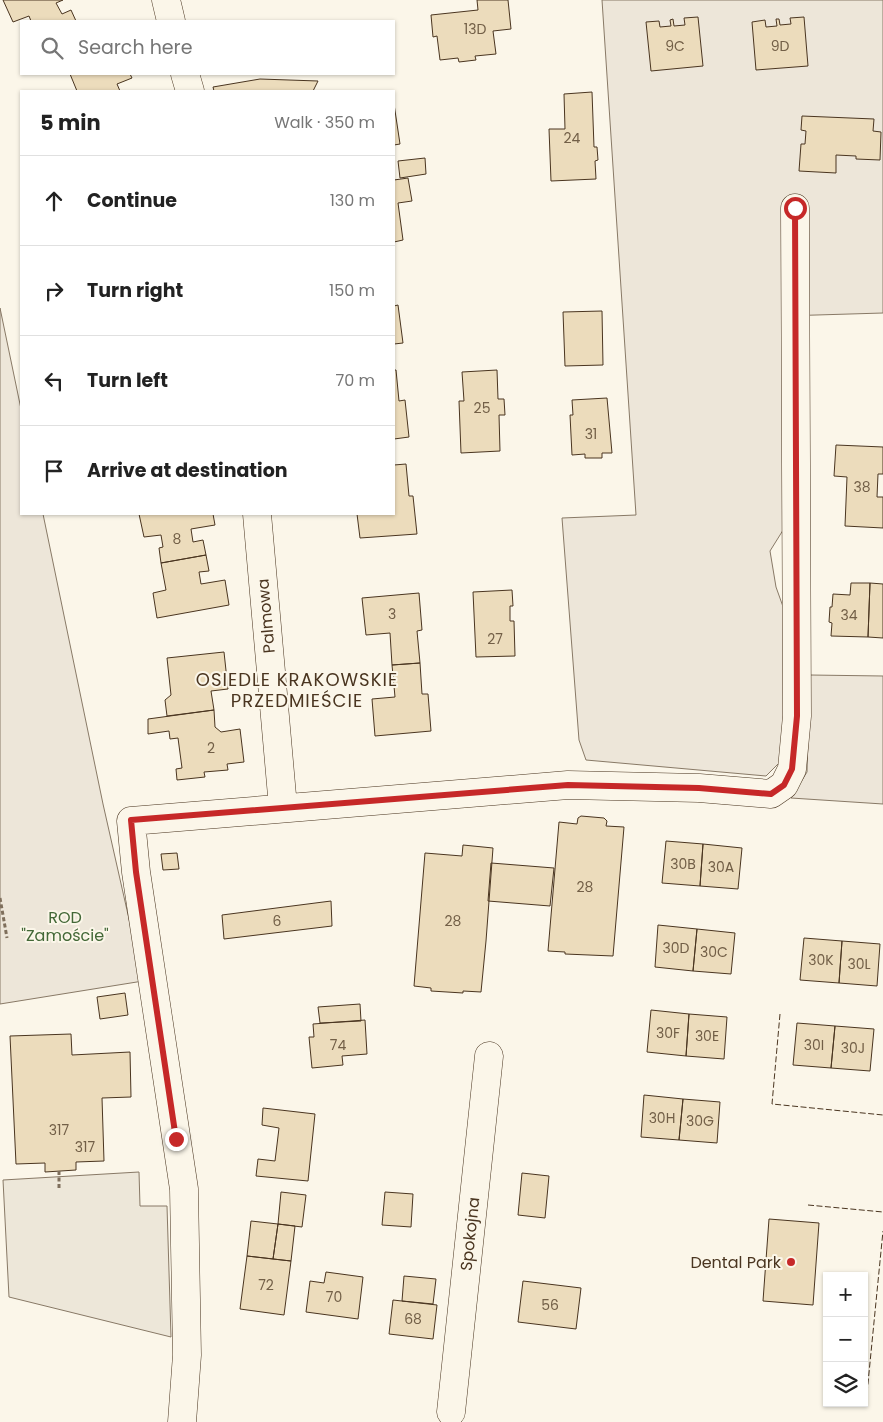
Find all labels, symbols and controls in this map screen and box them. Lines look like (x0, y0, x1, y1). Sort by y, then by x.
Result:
house number: 13D (464, 19, 486, 39)
search box (20, 20, 395, 75)
icon: search (38, 34, 66, 62)
text: Search here (78, 34, 192, 61)
house number: 9C (665, 36, 685, 56)
house number: 9D (771, 36, 789, 56)
text: 5 min (40, 108, 101, 137)
text: Walk · 350 m (274, 111, 375, 134)
house number: 24 (564, 128, 581, 148)
icon: ahead (40, 187, 68, 215)
text: Continue (87, 187, 177, 214)
text: 130 m (330, 189, 375, 212)
route start (784, 197, 807, 220)
icon: right (40, 277, 68, 305)
text: Turn right (87, 277, 183, 304)
text: 150 m (329, 279, 375, 302)
icon: left (40, 367, 68, 395)
text: Turn left (87, 367, 168, 394)
text: 70 m (335, 369, 375, 392)
house number: 25 (474, 398, 490, 418)
house number: 31 (585, 424, 597, 444)
icon: arrive (40, 457, 68, 485)
text: Arrive at destination (87, 457, 288, 484)
house number: 38 (853, 477, 871, 497)
house number: 8 (173, 529, 182, 549)
street label: Palmowa (251, 578, 281, 654)
house number: 3 (388, 604, 396, 624)
house number: 34 (840, 605, 858, 625)
house number: 27 (487, 629, 503, 649)
district label: OSIEDLE KRAKOWSKIE PRZEDMIEŚCIE (196, 667, 398, 713)
house number: 2 (207, 738, 215, 758)
house number: 30B (670, 854, 696, 874)
house number: 30A (708, 857, 734, 877)
house number: 28 (577, 877, 594, 897)
park label: ROD "Zamoście" (21, 906, 109, 947)
house number: 6 (273, 911, 282, 931)
house number: 28 (445, 911, 462, 931)
house number: 30D (663, 938, 690, 958)
house number: 30C (700, 942, 728, 962)
house number: 30K (808, 950, 834, 970)
house number: 30L (847, 954, 871, 974)
house number: 30F (656, 1023, 680, 1043)
house number: 30E (695, 1026, 719, 1046)
house number: 74 (330, 1035, 346, 1055)
house number: 30I (804, 1035, 824, 1055)
house number: 30J (841, 1038, 865, 1058)
house number: 30H (649, 1108, 675, 1128)
house number: 30G (686, 1111, 714, 1131)
house number: 317 (49, 1120, 70, 1140)
route end (165, 1128, 188, 1151)
house number: 317 (75, 1137, 96, 1157)
street label: Spokojna (455, 1196, 485, 1272)
place label: Dental Park (690, 1251, 782, 1274)
marker: Dental Park (785, 1256, 797, 1268)
map controls (823, 1272, 868, 1407)
button: + (823, 1272, 868, 1317)
house number: 72 (258, 1275, 274, 1295)
house number: 70 (326, 1287, 342, 1307)
house number: 56 (541, 1295, 559, 1315)
house number: 68 (404, 1309, 422, 1329)
button: − (823, 1317, 868, 1362)
button: layers (823, 1362, 868, 1407)

